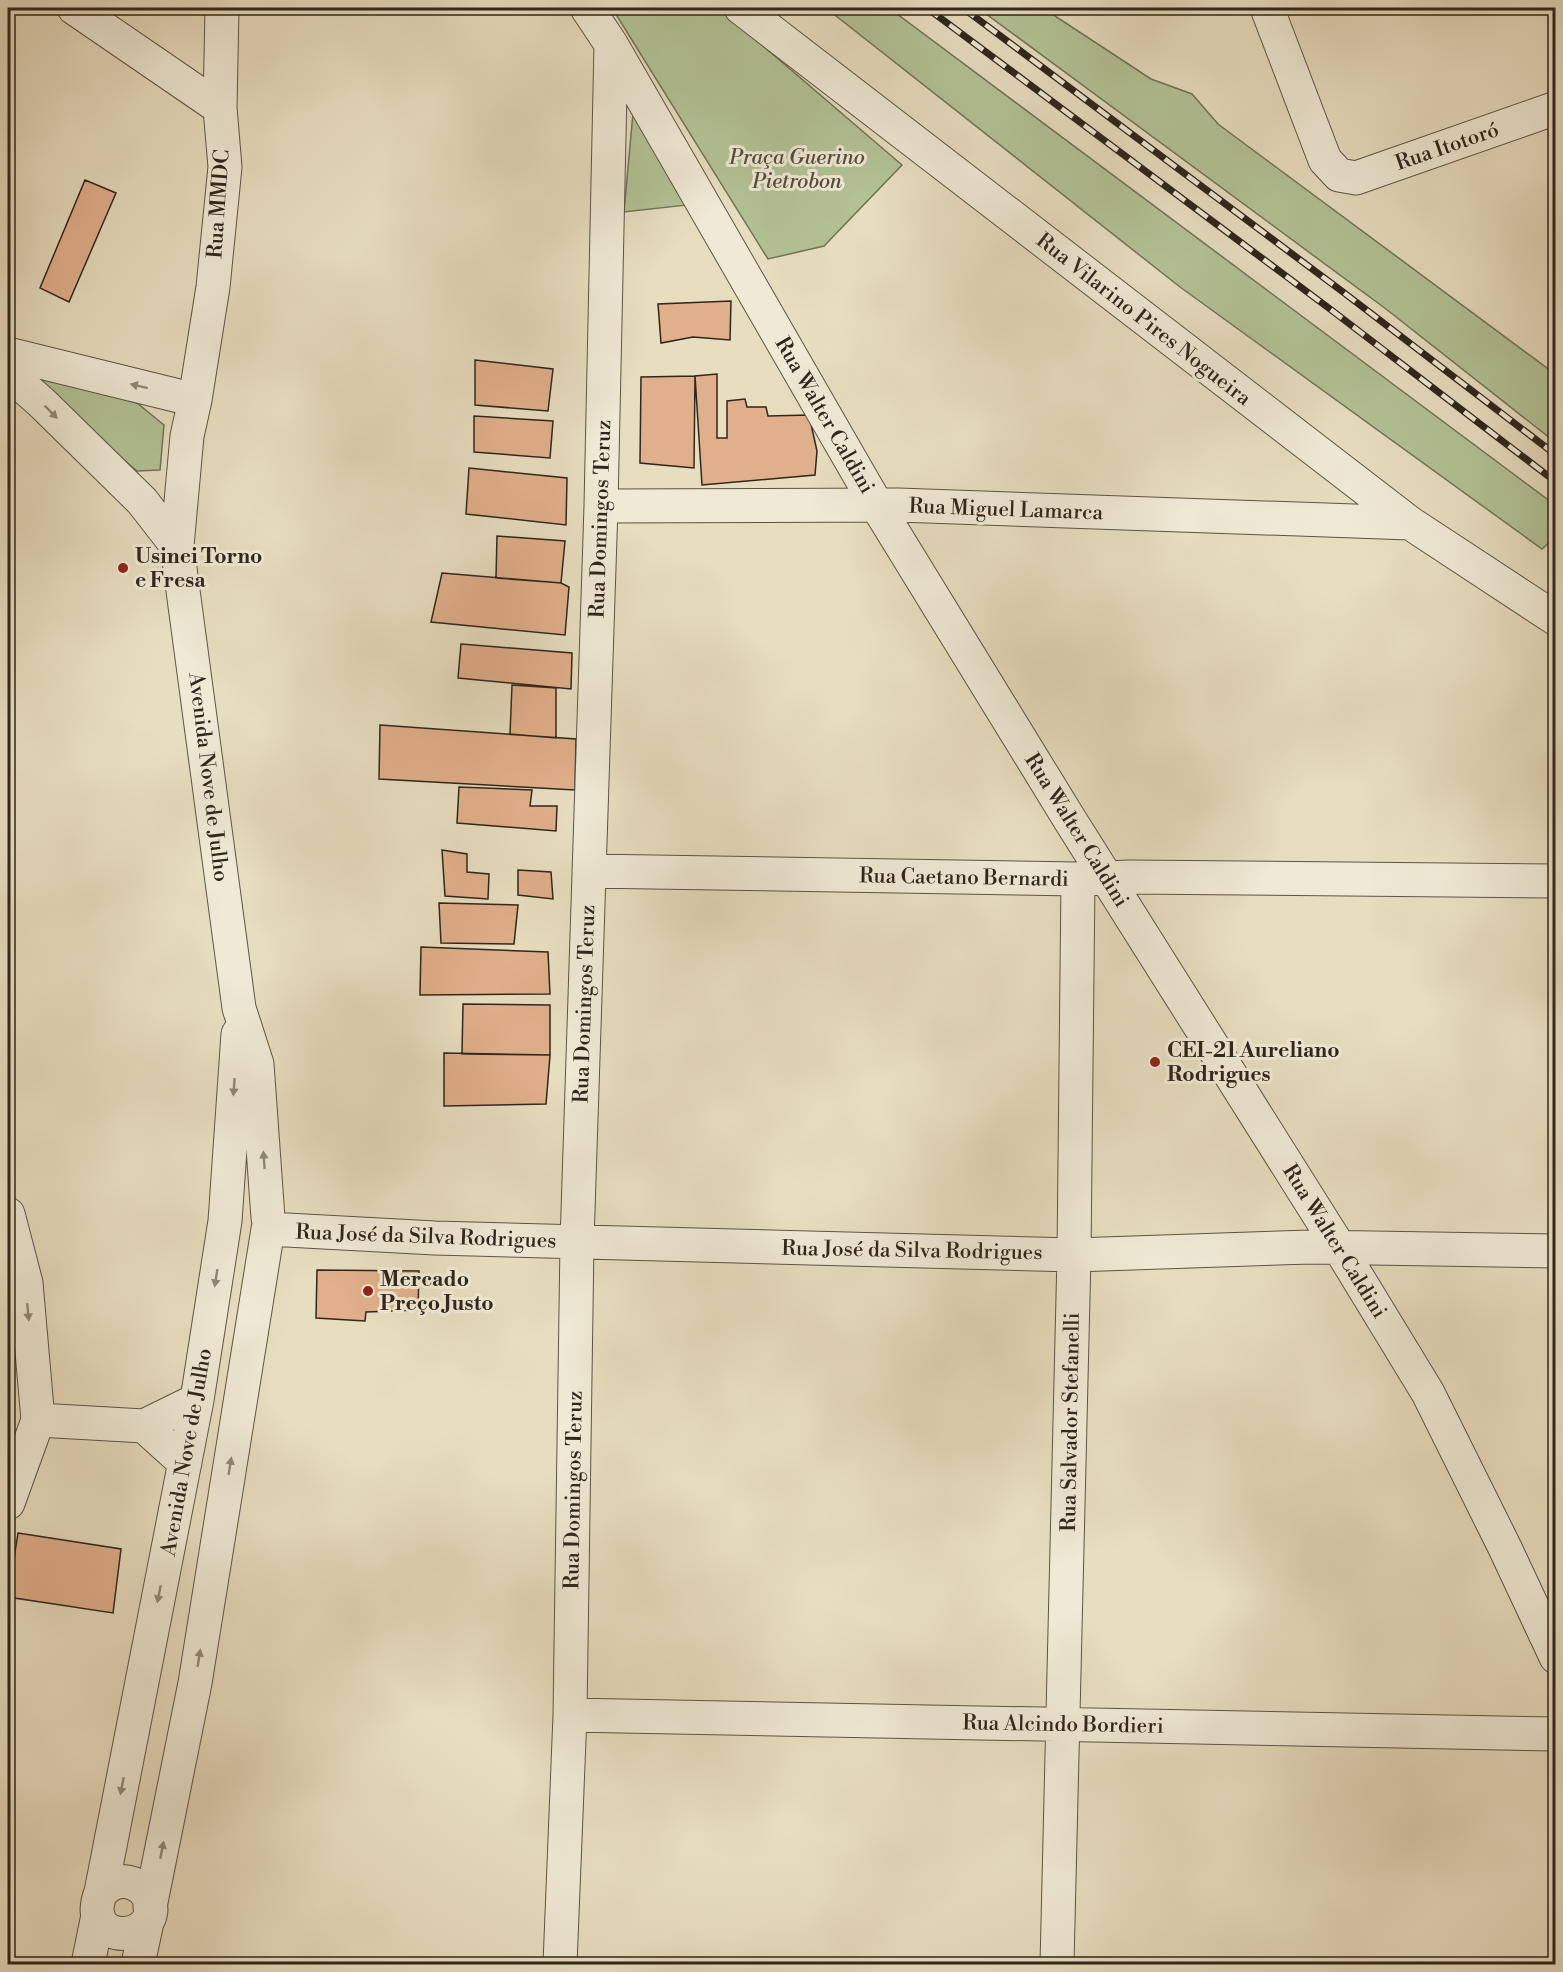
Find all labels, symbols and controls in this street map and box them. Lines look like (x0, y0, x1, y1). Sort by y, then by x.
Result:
street label: Rua Itotoró (1392, 117, 1503, 177)
park label: Praça Guerino Pietrobon (728, 145, 865, 195)
street label: Rua MMDC (202, 149, 236, 259)
street label: Rua Vilarino Pires Nogueira (1031, 228, 1256, 412)
street label: Rua Walter Caldini (769, 332, 880, 499)
one-way arrow (129, 381, 147, 390)
one-way arrow (43, 405, 58, 419)
street label: Rua Domingos Teruz (585, 419, 617, 619)
street label: Rua Miguel Lamarca (908, 494, 1104, 526)
place label: Usinei Torno e Fresa (135, 544, 262, 594)
marker: Usinei Torno e Fresa (116, 561, 130, 575)
street label: Avenida Nove de Julho (182, 670, 234, 883)
street label: Rua Walter Caldini (1018, 749, 1134, 912)
street label: Rua Caetano Bernardi (859, 863, 1069, 893)
street label: Rua Domingos Teruz (569, 904, 601, 1104)
place label: CEI-21 Aureliano Rodrigues (1167, 1038, 1340, 1088)
marker: CEI-21 Aureliano Rodrigues (1148, 1055, 1162, 1069)
one-way arrow (229, 1078, 239, 1097)
one-way arrow (259, 1150, 268, 1169)
street label: Rua Walter Caldini (1276, 1160, 1392, 1323)
street label: Rua José da Silva Rodrigues (295, 1219, 557, 1255)
street label: Rua José da Silva Rodrigues (781, 1236, 1043, 1266)
place label: Mercado Preço Justo (380, 1267, 494, 1317)
one-way arrow (211, 1269, 220, 1288)
marker: Mercado Preço Justo (361, 1284, 375, 1298)
one-way arrow (23, 1302, 33, 1321)
street label: Rua Salvador Stefanelli (1056, 1312, 1086, 1532)
street label: Avenida Nove de Julho (156, 1346, 218, 1559)
street label: Rua Domingos Teruz (559, 1390, 589, 1590)
one-way arrow (226, 1456, 235, 1475)
one-way arrow (154, 1585, 163, 1604)
one-way arrow (195, 1649, 204, 1668)
street label: Rua Alcindo Bordieri (962, 1710, 1164, 1740)
one-way arrow (117, 1776, 126, 1795)
one-way arrow (158, 1840, 167, 1859)

